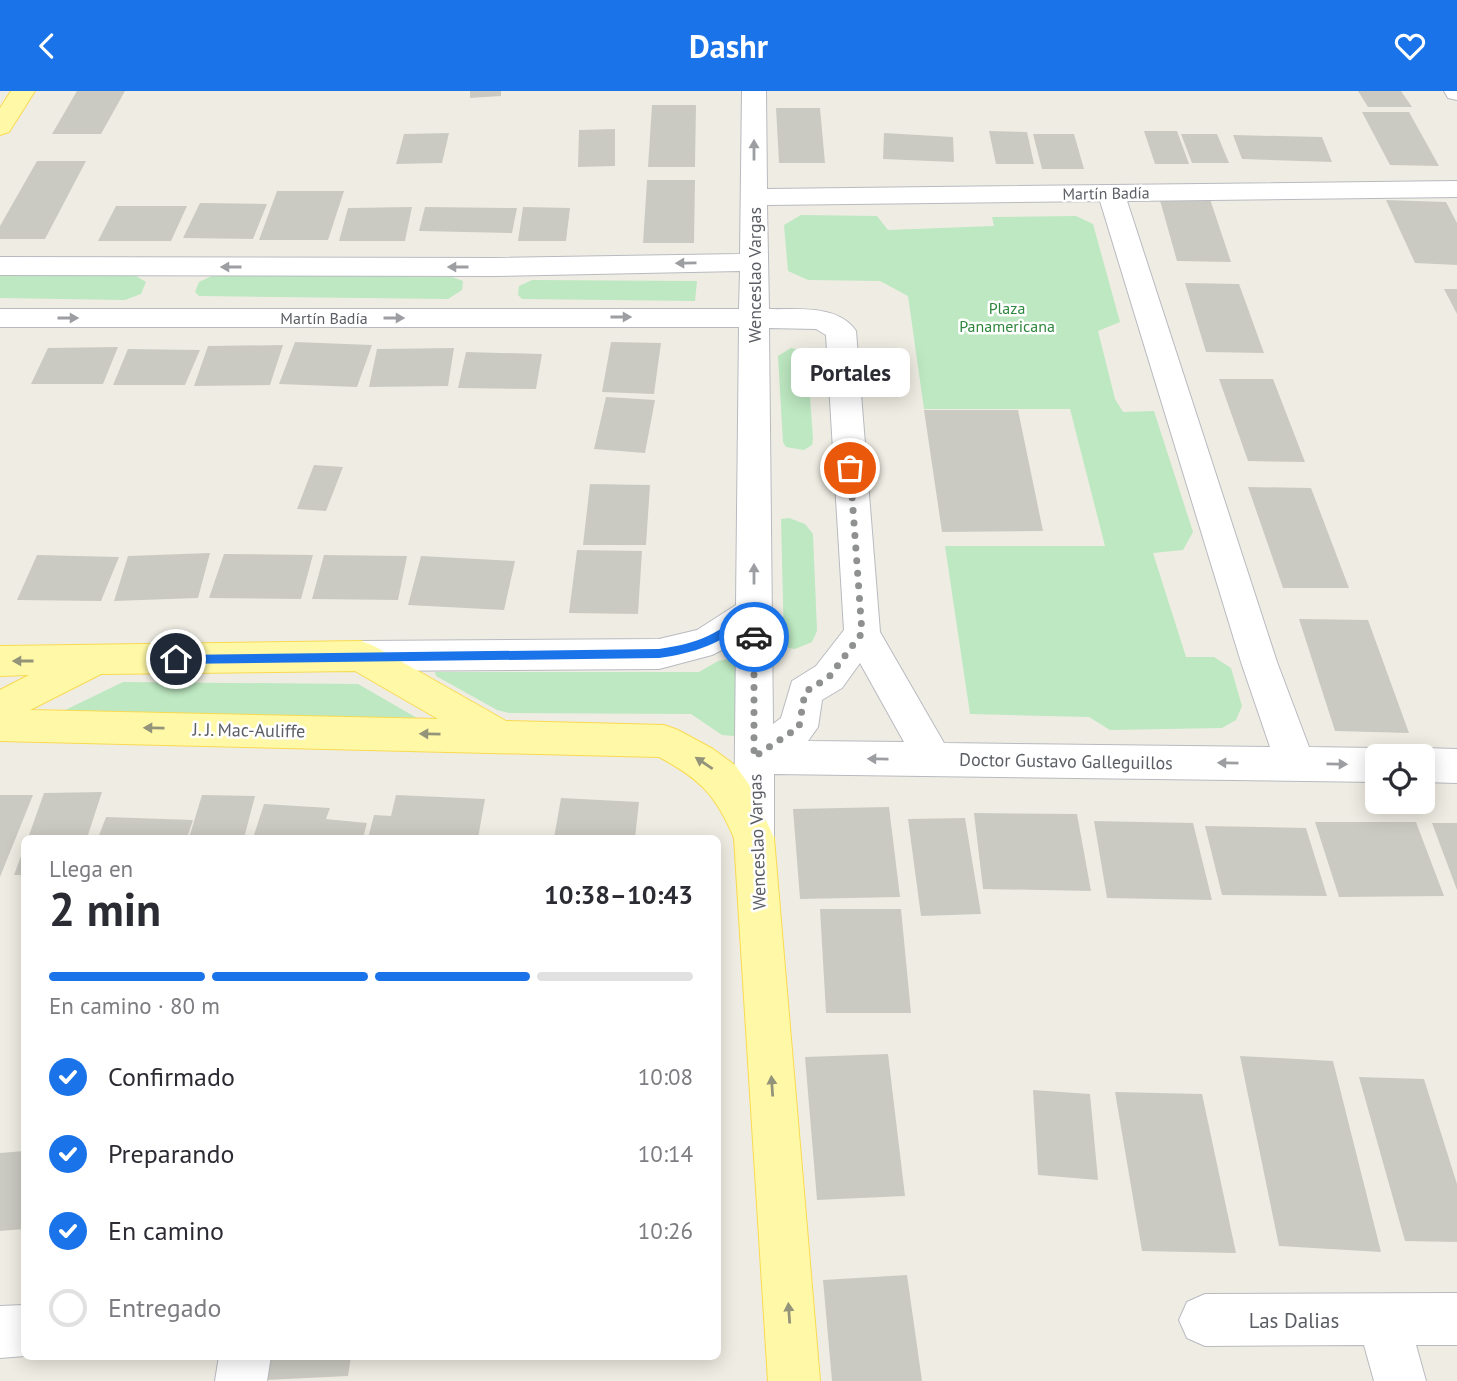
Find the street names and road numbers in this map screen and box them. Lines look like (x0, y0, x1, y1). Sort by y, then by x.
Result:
street label: Martín Badía (1062, 182, 1150, 204)
street label: Wenceslao Vargas (743, 207, 766, 343)
street label: Martín Badía (280, 308, 368, 328)
street label: J. J. Mac-Auliffe (191, 718, 306, 742)
street label: Doctor Gustavo Galleguillos (959, 748, 1173, 774)
street label: Wenceslao Vargas (743, 774, 771, 910)
street label: Las Dalias (1249, 1307, 1339, 1334)

